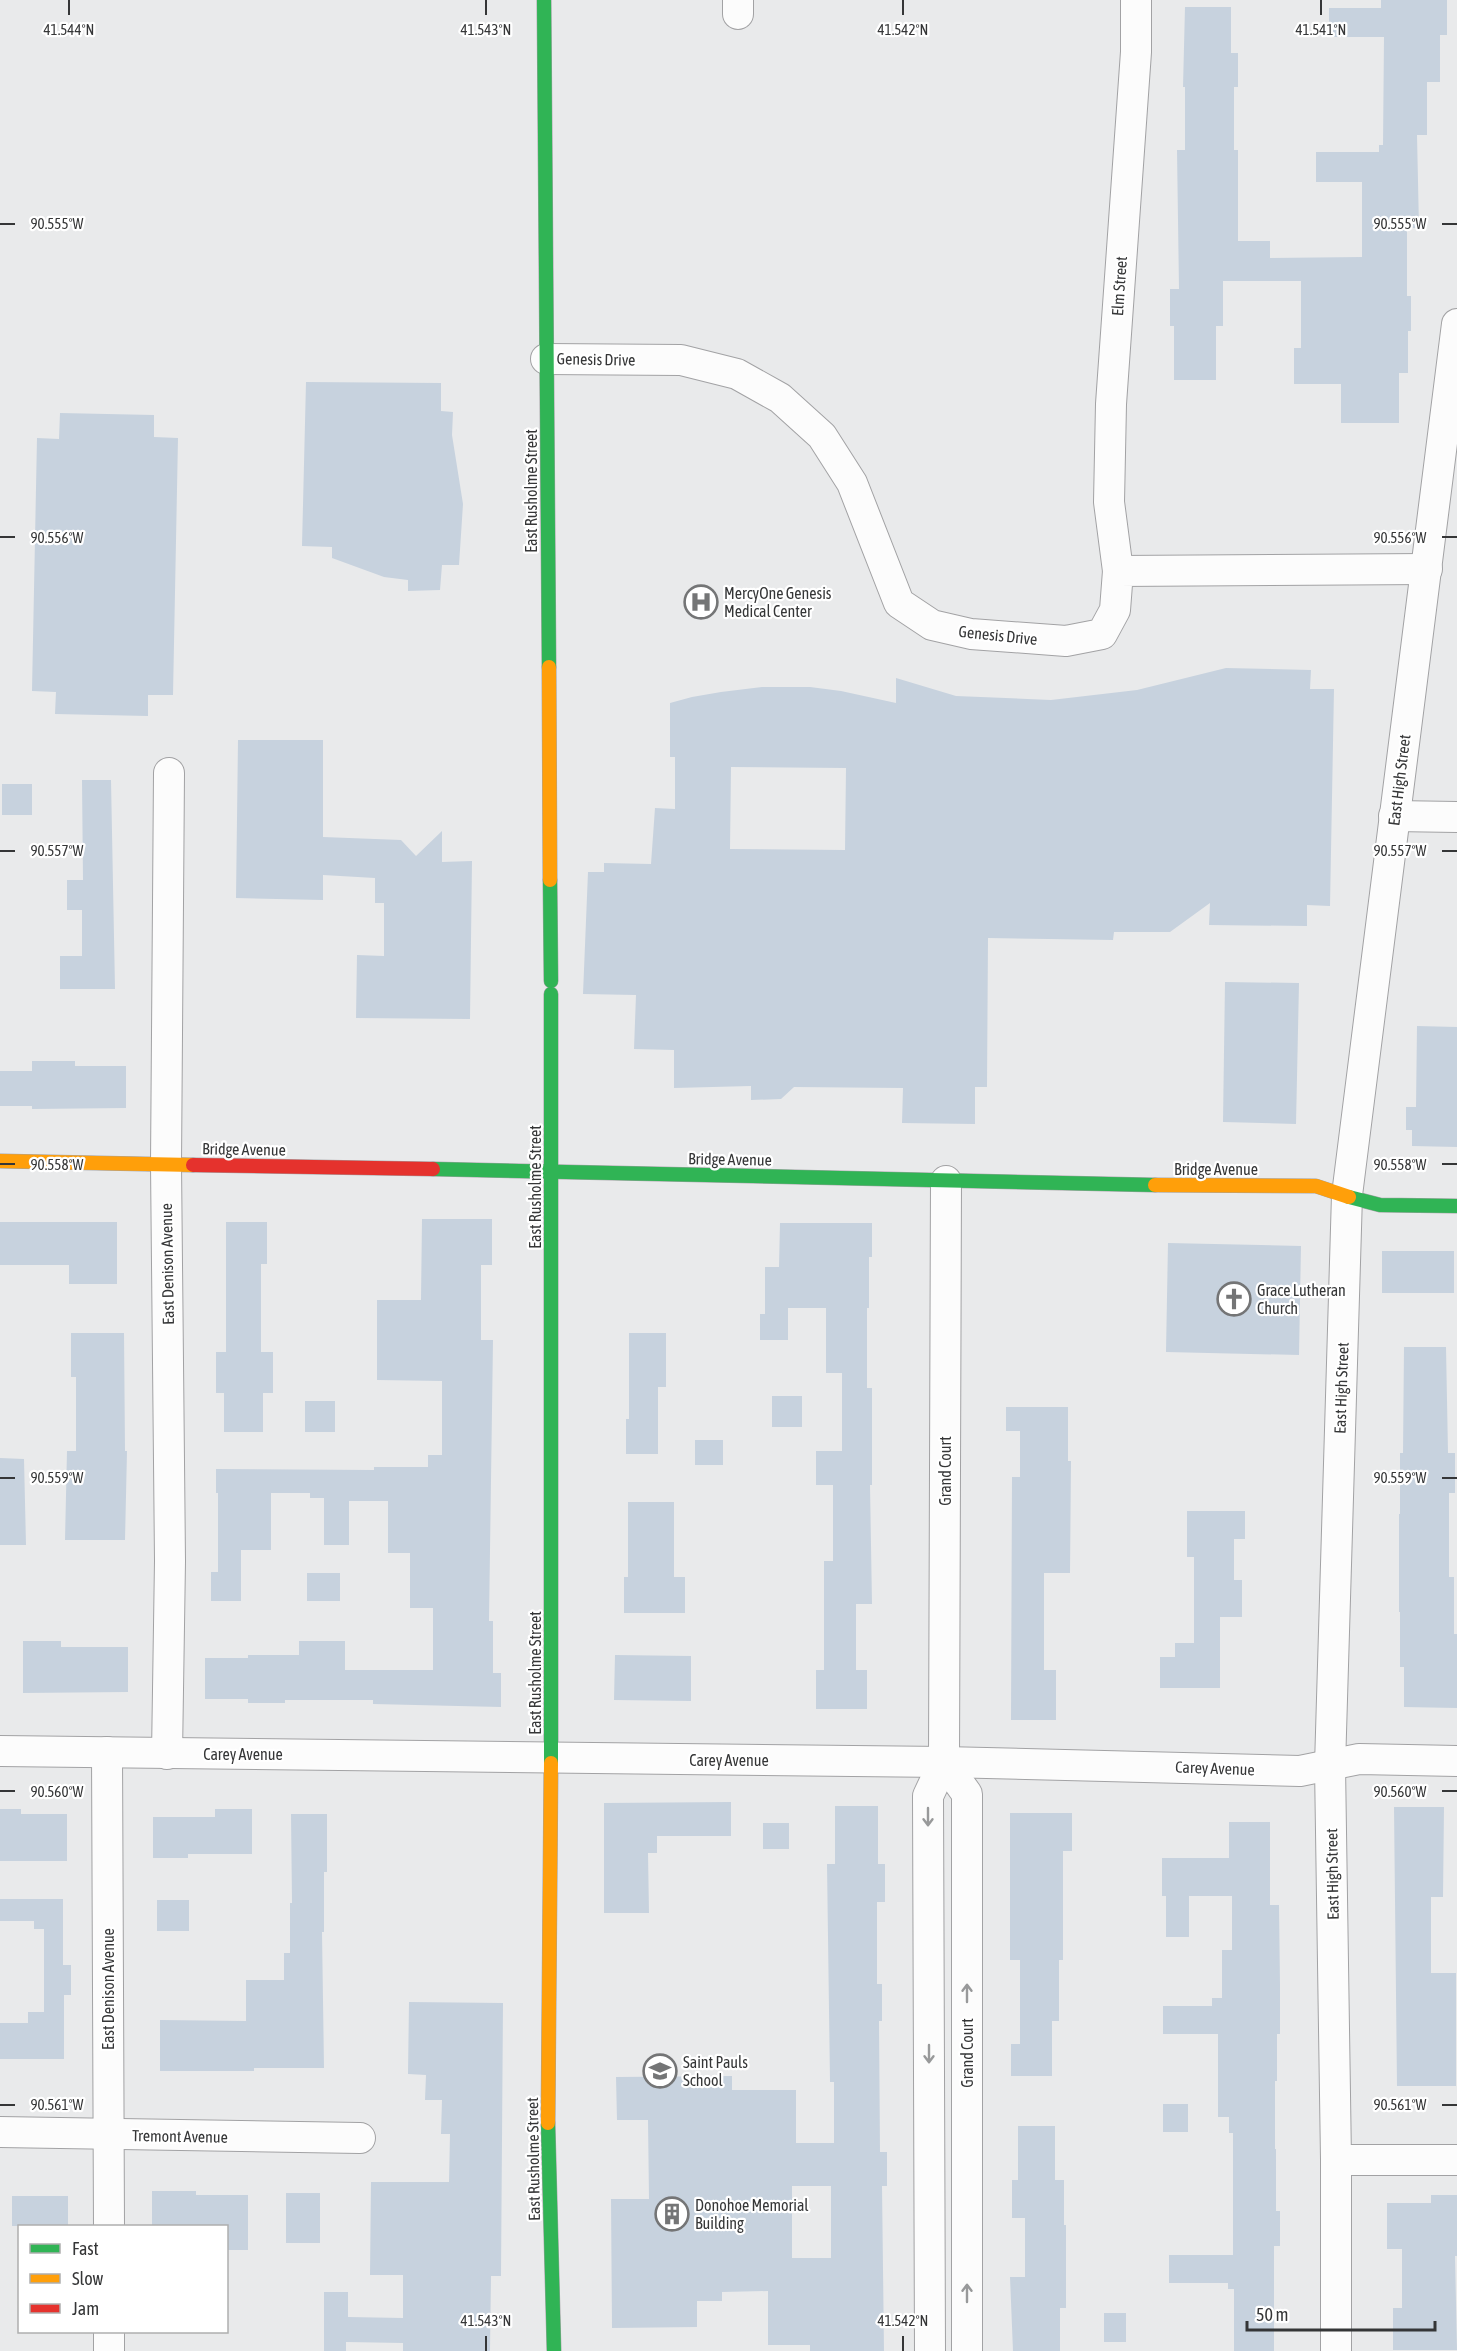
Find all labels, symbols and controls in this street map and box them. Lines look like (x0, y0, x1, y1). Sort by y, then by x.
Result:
text: 41.544°N (44, 21, 94, 38)
text: 41.543°N (461, 21, 511, 38)
text: 41.542°N (878, 21, 928, 38)
text: 41.541°N (1296, 21, 1346, 38)
text: 90.555°W (31, 215, 84, 232)
text: 90.555°W (1374, 215, 1427, 232)
street label: Elm Street (1108, 255, 1130, 316)
street label: Genesis Drive (556, 349, 636, 369)
street label: East Rusholme Street (522, 429, 540, 553)
text: 90.556°W (31, 529, 84, 546)
text: 90.556°W (1374, 529, 1427, 546)
hospital icon: MercyOne Genesis Medical Center (683, 584, 719, 620)
place label: MercyOne Genesis Medical Center (724, 584, 832, 620)
street label: Genesis Drive (958, 622, 1038, 648)
street label: East High Street (1384, 733, 1415, 827)
text: 90.557°W (31, 842, 84, 859)
text: 90.557°W (1374, 842, 1427, 859)
street label: East Rusholme Street (526, 1125, 544, 1249)
street label: Bridge Avenue (202, 1139, 286, 1160)
street label: Bridge Avenue (688, 1149, 772, 1170)
text: 90.558°W (31, 1156, 84, 1173)
text: 90.558°W (1374, 1156, 1427, 1173)
street label: Bridge Avenue (1174, 1160, 1258, 1179)
street label: East Denison Avenue (157, 1203, 177, 1325)
church icon: Grace Lutheran Church (1216, 1281, 1252, 1317)
place label: Grace Lutheran Church (1257, 1281, 1346, 1317)
street label: East High Street (1330, 1342, 1353, 1434)
street label: Grand Court (936, 1436, 954, 1506)
text: 90.559°W (31, 1469, 84, 1486)
text: 90.559°W (1374, 1469, 1427, 1486)
street label: East Rusholme Street (526, 1611, 544, 1735)
street label: Carey Avenue (203, 1745, 283, 1764)
street label: Carey Avenue (689, 1751, 769, 1770)
street label: Carey Avenue (1175, 1758, 1255, 1779)
text: 90.560°W (31, 1783, 84, 1800)
text: 90.560°W (1374, 1783, 1427, 1800)
one-way arrow (922, 1806, 934, 1826)
street label: East High Street (1322, 1828, 1343, 1920)
street label: East Denison Avenue (99, 1928, 117, 2050)
one-way arrow (961, 1983, 973, 2003)
street label: Grand Court (958, 2018, 976, 2088)
one-way arrow (923, 2043, 935, 2063)
school or university icon: Saint Pauls School (642, 2053, 678, 2089)
place label: Saint Pauls School (683, 2053, 748, 2089)
text: 90.561°W (31, 2096, 84, 2113)
text: 90.561°W (1374, 2096, 1427, 2113)
street label: East Rusholme Street (523, 2097, 543, 2221)
street label: Tremont Avenue (132, 2126, 228, 2146)
building icon: Donohoe Memorial Building (654, 2196, 690, 2232)
place label: Donohoe Memorial Building (695, 2196, 809, 2233)
legend (18, 2225, 228, 2333)
text: Fast (72, 2238, 99, 2259)
text: Slow (72, 2268, 103, 2289)
one-way arrow (961, 2283, 973, 2303)
scale bar (1247, 2294, 1434, 2332)
text: Jam (72, 2298, 99, 2319)
text: 50 m (1256, 2304, 1288, 2325)
text: 41.543°N (461, 2312, 511, 2329)
text: 41.542°N (878, 2312, 928, 2329)

